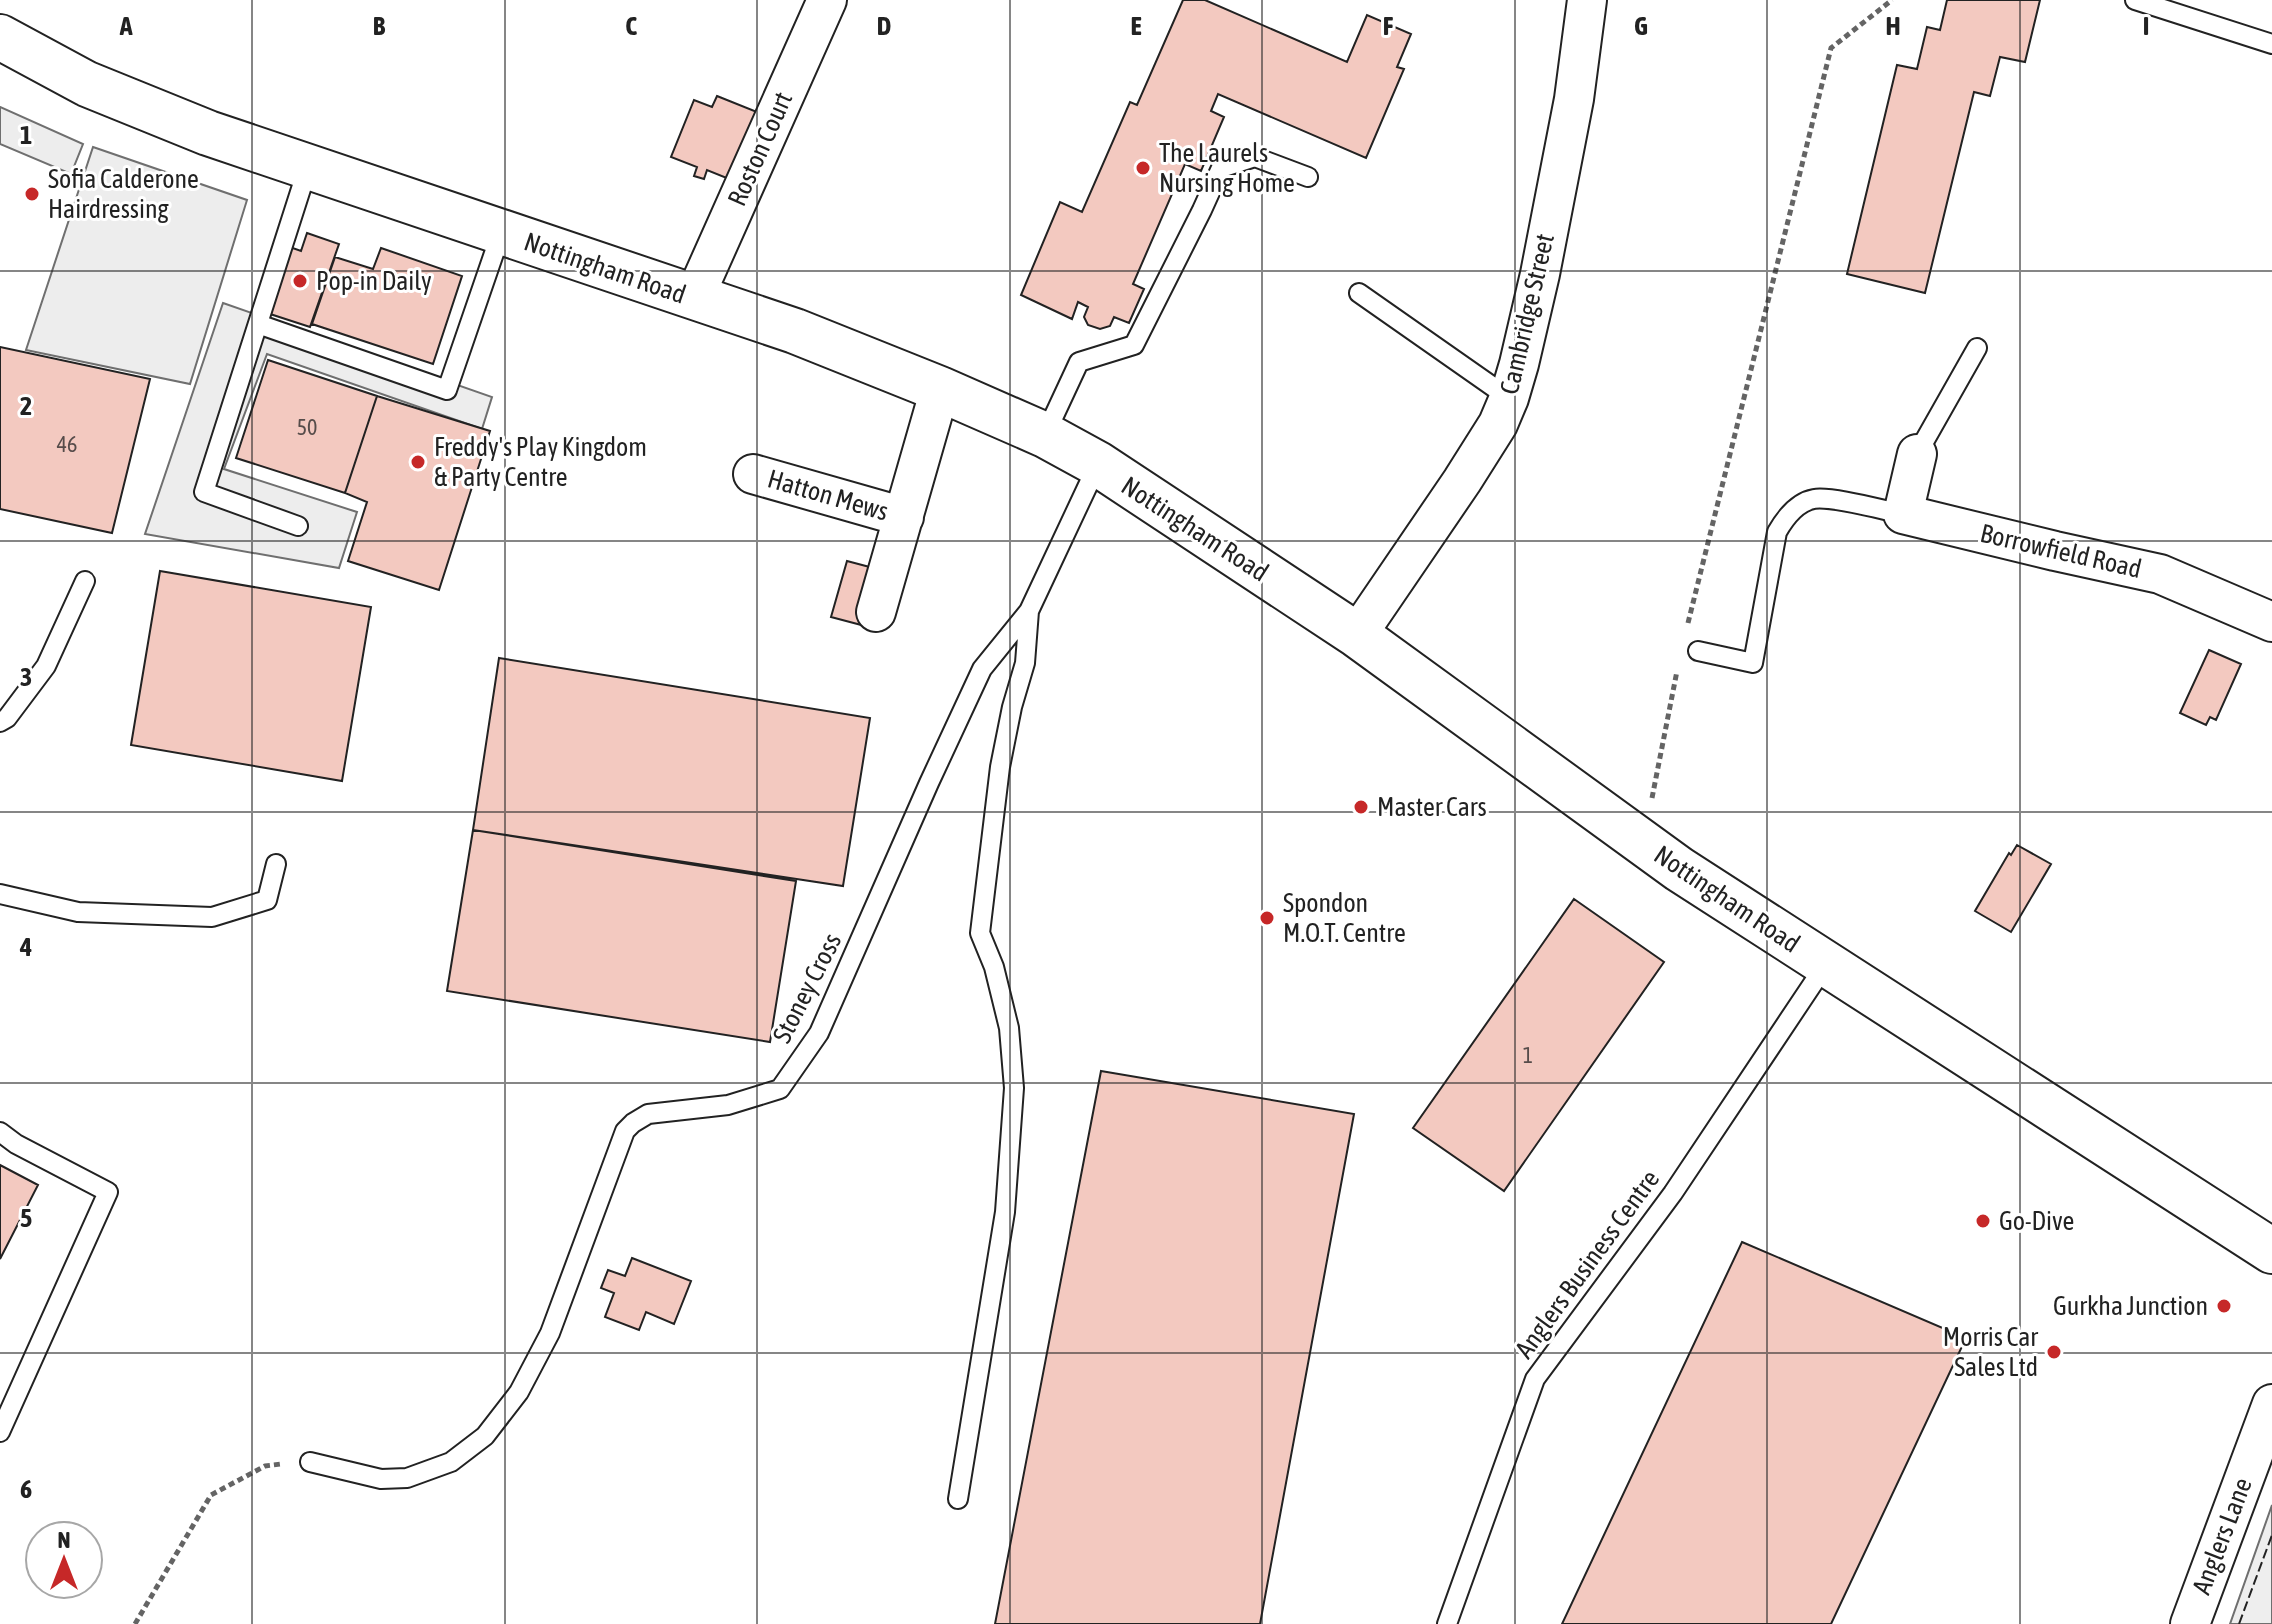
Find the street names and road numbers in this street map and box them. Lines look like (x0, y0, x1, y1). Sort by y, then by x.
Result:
street label: Roston Court (722, 87, 798, 211)
street label: Nottingham Road (520, 226, 690, 310)
street label: Cambridge Street (1494, 231, 1560, 397)
street label: Hatton Mews (764, 463, 892, 527)
street label: Nottingham Road (1116, 470, 1274, 588)
street label: Borrowfield Road (1977, 518, 2145, 584)
street label: Nottingham Road (1649, 839, 1805, 959)
street label: Stoney Cross (767, 928, 847, 1048)
street label: Anglers Business Centre (1509, 1164, 1665, 1364)
street label: Anglers Lane (2186, 1474, 2258, 1598)

